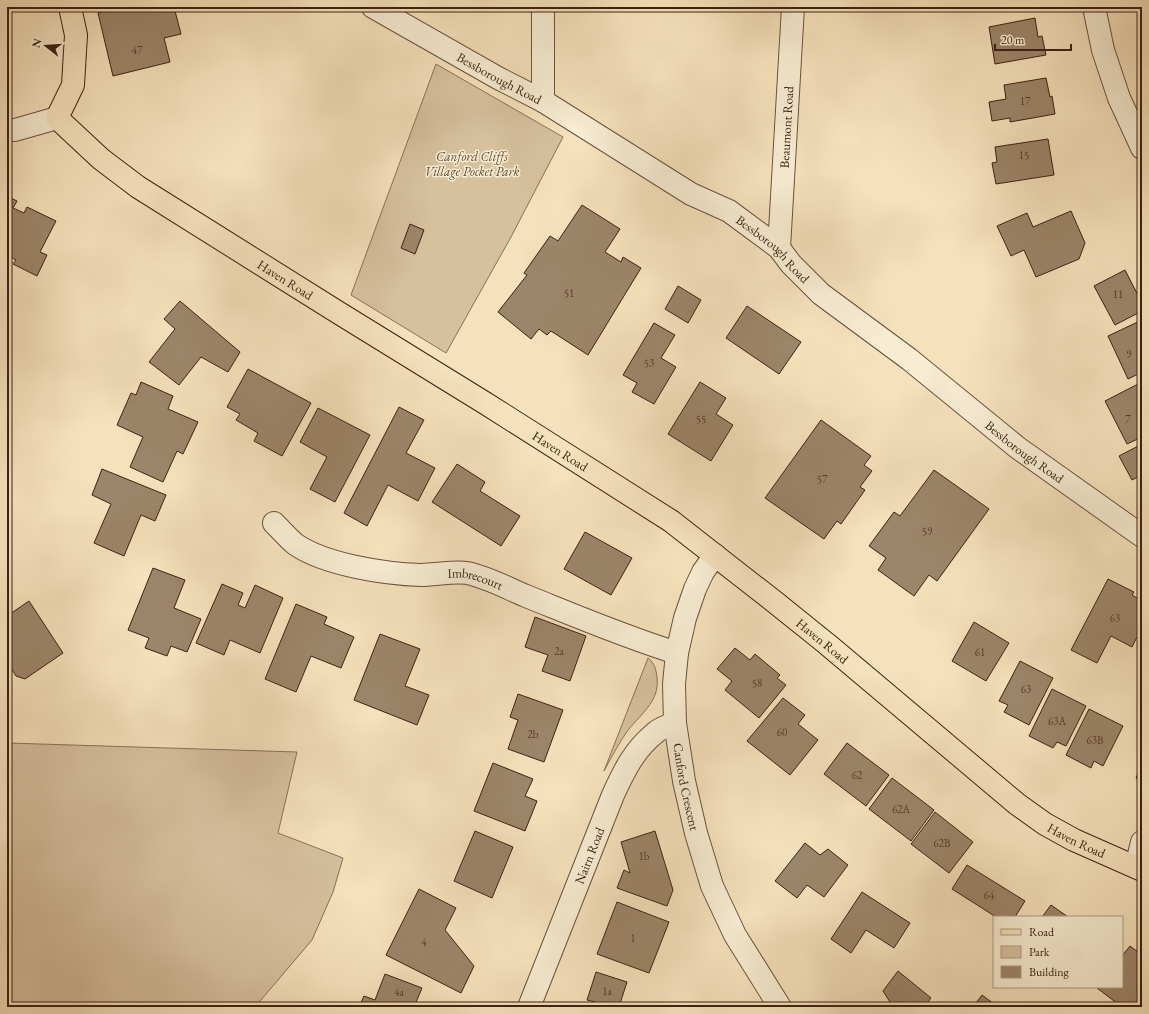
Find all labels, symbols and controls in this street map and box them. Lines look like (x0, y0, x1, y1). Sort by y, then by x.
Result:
north arrow (26, 26, 66, 66)
scale bar (995, 26, 1071, 52)
text: 20 m (1001, 32, 1025, 48)
text: N (28, 37, 44, 49)
house number: 47 (132, 43, 143, 57)
street label: Bessborough Road (454, 48, 545, 108)
street label: Beaumont Road (775, 85, 797, 169)
house number: 17 (1020, 94, 1031, 108)
park label: Canford Cliffs Village Pocket Park (425, 148, 519, 180)
house number: 15 (1019, 148, 1029, 162)
street label: Bessborough Road (733, 211, 814, 287)
street label: Haven Road (254, 256, 317, 304)
house number: 51 (564, 286, 574, 300)
house number: 11 (1113, 287, 1123, 301)
house number: 9 (1126, 347, 1132, 361)
house number: 53 (644, 356, 654, 370)
house number: 55 (696, 412, 706, 426)
house number: 7 (1125, 412, 1131, 426)
street label: Bessborough Road (982, 416, 1068, 487)
street label: Haven Road (529, 427, 592, 475)
house number: 57 (817, 472, 828, 486)
house number: 59 (922, 524, 933, 538)
street label: Imbrecourt (447, 564, 506, 593)
house number: 63 (1110, 611, 1120, 625)
street label: Haven Road (793, 614, 852, 667)
house number: 2a (554, 644, 564, 658)
house number: 61 (975, 645, 985, 659)
house number: 58 (752, 676, 762, 690)
house number: 63 (1021, 682, 1031, 696)
house number: 63A (1048, 714, 1066, 728)
house number: 60 (777, 725, 787, 739)
house number: 2b (528, 727, 539, 741)
house number: 63B (1086, 733, 1104, 747)
street label: Canford Crescent (670, 742, 704, 832)
house number: 62 (852, 768, 863, 782)
house number: 62A (892, 802, 910, 816)
street label: Haven Road (1045, 819, 1109, 862)
street label: Nairn Road (570, 824, 608, 886)
house number: 62B (933, 836, 951, 850)
house number: 1b (639, 849, 650, 863)
house number: 64 (984, 888, 995, 902)
legend (993, 916, 1123, 988)
text: Road (1029, 924, 1055, 940)
house number: 1 (630, 931, 636, 945)
house number: 4 (421, 935, 427, 949)
text: Park (1029, 944, 1050, 960)
text: Building (1029, 964, 1070, 980)
house number: 1a (602, 984, 612, 998)
house number: 4a (394, 985, 404, 999)

